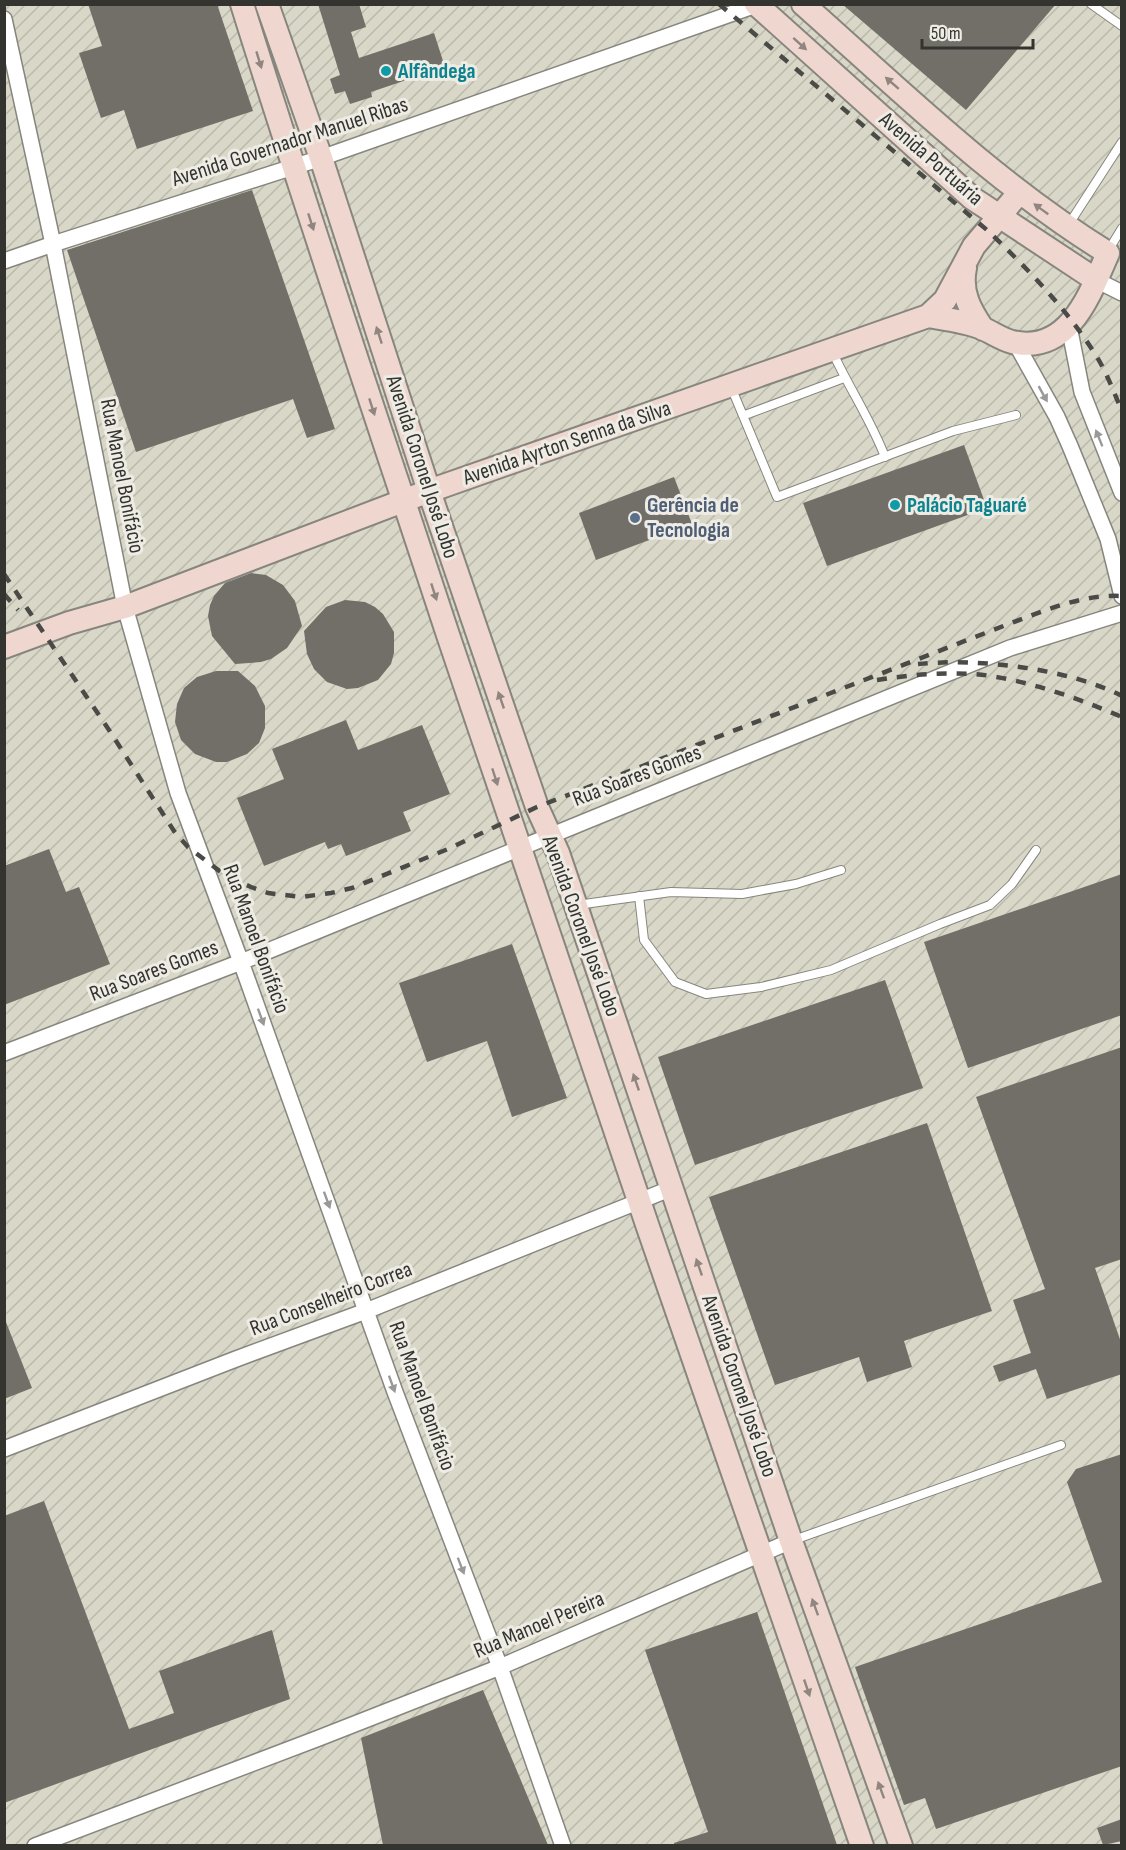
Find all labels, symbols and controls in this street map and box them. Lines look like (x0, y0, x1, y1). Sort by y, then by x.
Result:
scale bar (922, 12, 1033, 50)
text: 50 m (931, 23, 961, 44)
one-way arrow (792, 37, 807, 51)
one-way arrow (255, 51, 264, 69)
place label: Alfândega (397, 58, 476, 85)
marker: Alfândega (379, 64, 393, 78)
one-way arrow (885, 76, 900, 90)
street label: Avenida Governador Manuel Ribas (168, 91, 412, 193)
street label: Avenida Portuária (873, 106, 989, 212)
one-way arrow (1034, 203, 1050, 215)
one-way arrow (306, 213, 316, 231)
one-way arrow (373, 326, 383, 344)
street label: Avenida Coronel José Lobo (379, 371, 464, 562)
one-way arrow (1038, 385, 1048, 402)
street label: Avenida Ayrton Senna da Silva (458, 395, 675, 492)
street label: Rua Manoel Bonifácio (94, 396, 150, 556)
one-way arrow (368, 398, 378, 416)
one-way arrow (1094, 429, 1104, 447)
place label: Gerência de Tecnologia (647, 492, 739, 544)
place label: Palácio Taguaré (907, 492, 1027, 519)
marker: Palácio Taguaré (888, 498, 902, 512)
marker: Gerência de Tecnologia (628, 511, 642, 525)
one-way arrow (430, 583, 439, 601)
one-way arrow (496, 691, 505, 709)
street label: Rua Soares Gomes (569, 739, 705, 813)
one-way arrow (491, 768, 501, 786)
street label: Avenida Coronel José Lobo (535, 831, 626, 1020)
street label: Rua Manoel Bonifácio (216, 861, 296, 1017)
street label: Rua Soares Gomes (86, 934, 222, 1008)
one-way arrow (256, 1008, 266, 1026)
one-way arrow (631, 1073, 640, 1091)
one-way arrow (322, 1191, 332, 1209)
street label: Rua Conselheiro Correa (246, 1256, 416, 1342)
one-way arrow (693, 1257, 703, 1275)
street label: Avenida Coronel José Lobo (695, 1291, 783, 1481)
street label: Rua Manoel Bonifácio (382, 1318, 462, 1474)
one-way arrow (388, 1375, 398, 1393)
one-way arrow (457, 1558, 467, 1576)
street label: Rua Manoel Pereira (470, 1585, 608, 1665)
one-way arrow (809, 1598, 819, 1616)
one-way arrow (802, 1680, 812, 1698)
one-way arrow (875, 1781, 885, 1799)

